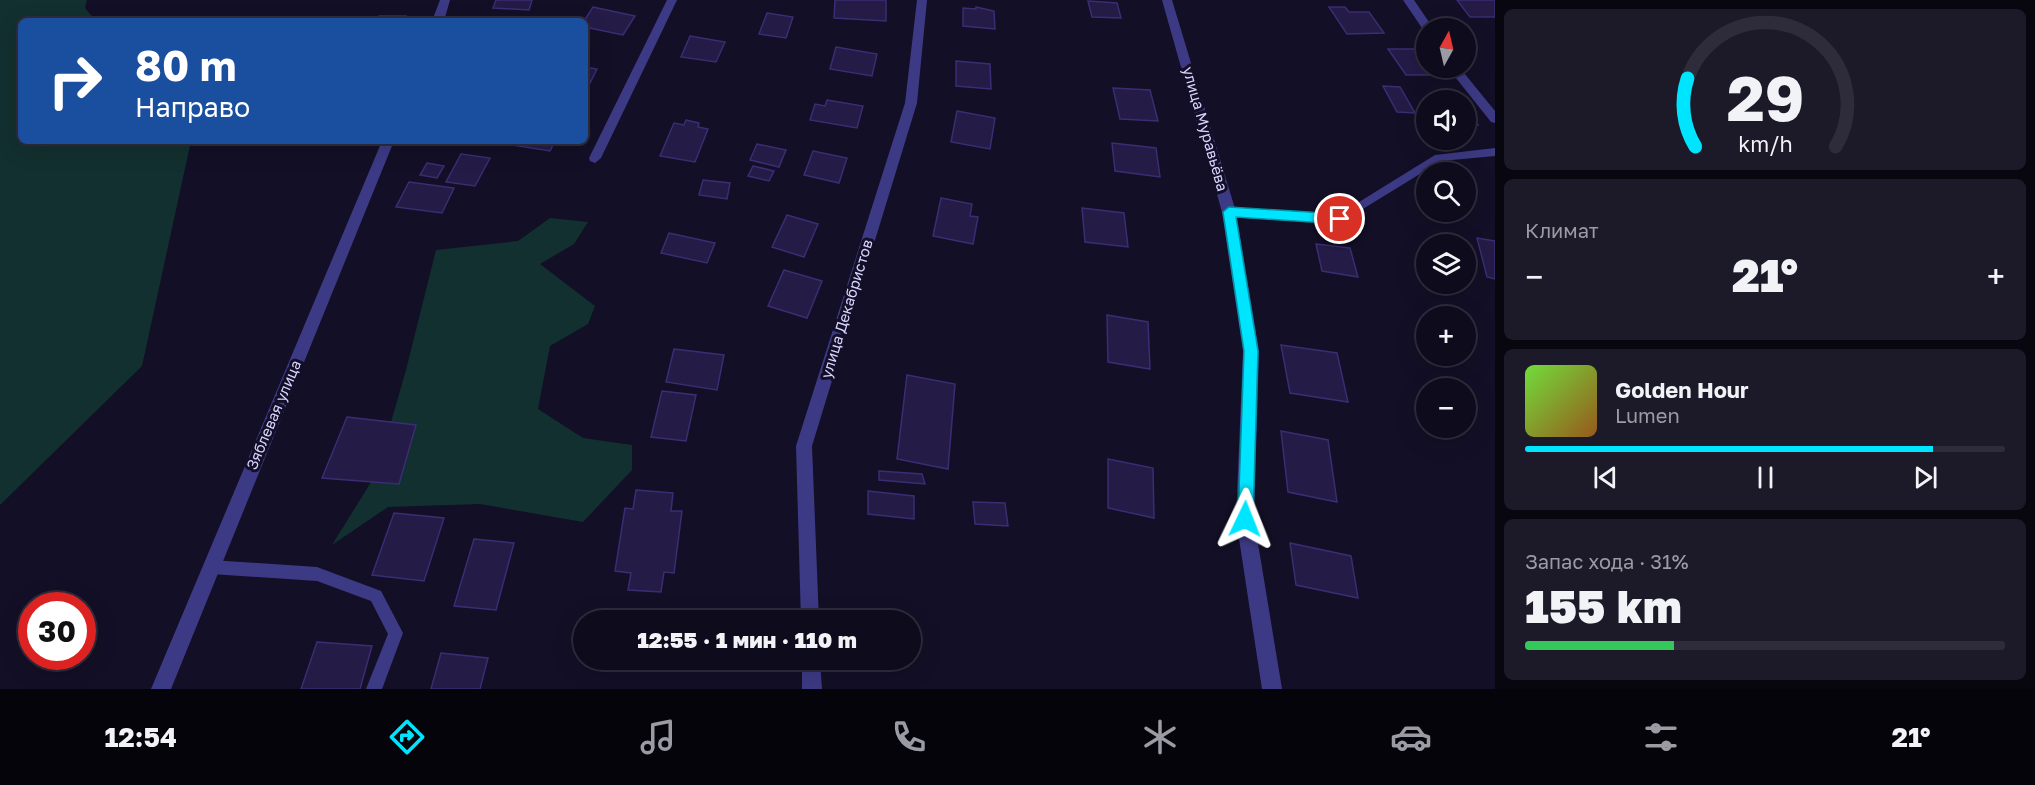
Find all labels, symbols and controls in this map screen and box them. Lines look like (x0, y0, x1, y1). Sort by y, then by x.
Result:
north arrow (1416, 18, 1476, 78)
map controls (1416, 18, 1476, 438)
text: 80 m (135, 40, 236, 90)
icon: right (36, 42, 114, 120)
text: 29 (1726, 60, 1804, 135)
street label: улица Муравьёва (1180, 64, 1232, 193)
button: sound (1416, 90, 1476, 150)
text: Направо (135, 91, 250, 123)
text: km/h (1738, 131, 1792, 157)
button: search (1416, 162, 1476, 222)
pin (1314, 193, 1365, 244)
icon: arrive (1323, 202, 1356, 235)
text: Климат (1525, 218, 1599, 242)
button: layers (1416, 234, 1476, 294)
street label: улица Декабристов (816, 237, 876, 380)
text: 21° (1732, 248, 1798, 302)
text: − (1525, 257, 1543, 296)
text: + (1987, 257, 2005, 296)
button: + (1416, 306, 1476, 366)
street label: Зяблевая улица (242, 357, 304, 472)
text: Golden Hour (1615, 376, 1749, 403)
button: − (1416, 378, 1476, 438)
text: Lumen (1615, 403, 1680, 427)
icon: previous (1589, 461, 1622, 494)
icon: pause (1749, 461, 1782, 494)
icon: next (1909, 461, 1942, 494)
position arrow (1213, 487, 1277, 551)
text: Запас хода · 31% (1525, 549, 1689, 573)
text: 155 km (1525, 579, 1682, 633)
speed limit sign: 30 (18, 592, 96, 670)
text: 12:55 · 1 мин · 110 m (637, 626, 857, 653)
icon: directions (386, 716, 428, 758)
icon: music (637, 716, 679, 758)
icon: phone (888, 716, 930, 758)
icon: climate (1139, 716, 1181, 758)
icon: car (1390, 716, 1432, 758)
icon: filters (1640, 716, 1682, 758)
text: 12:54 (104, 721, 177, 753)
text: 21° (1891, 721, 1930, 753)

